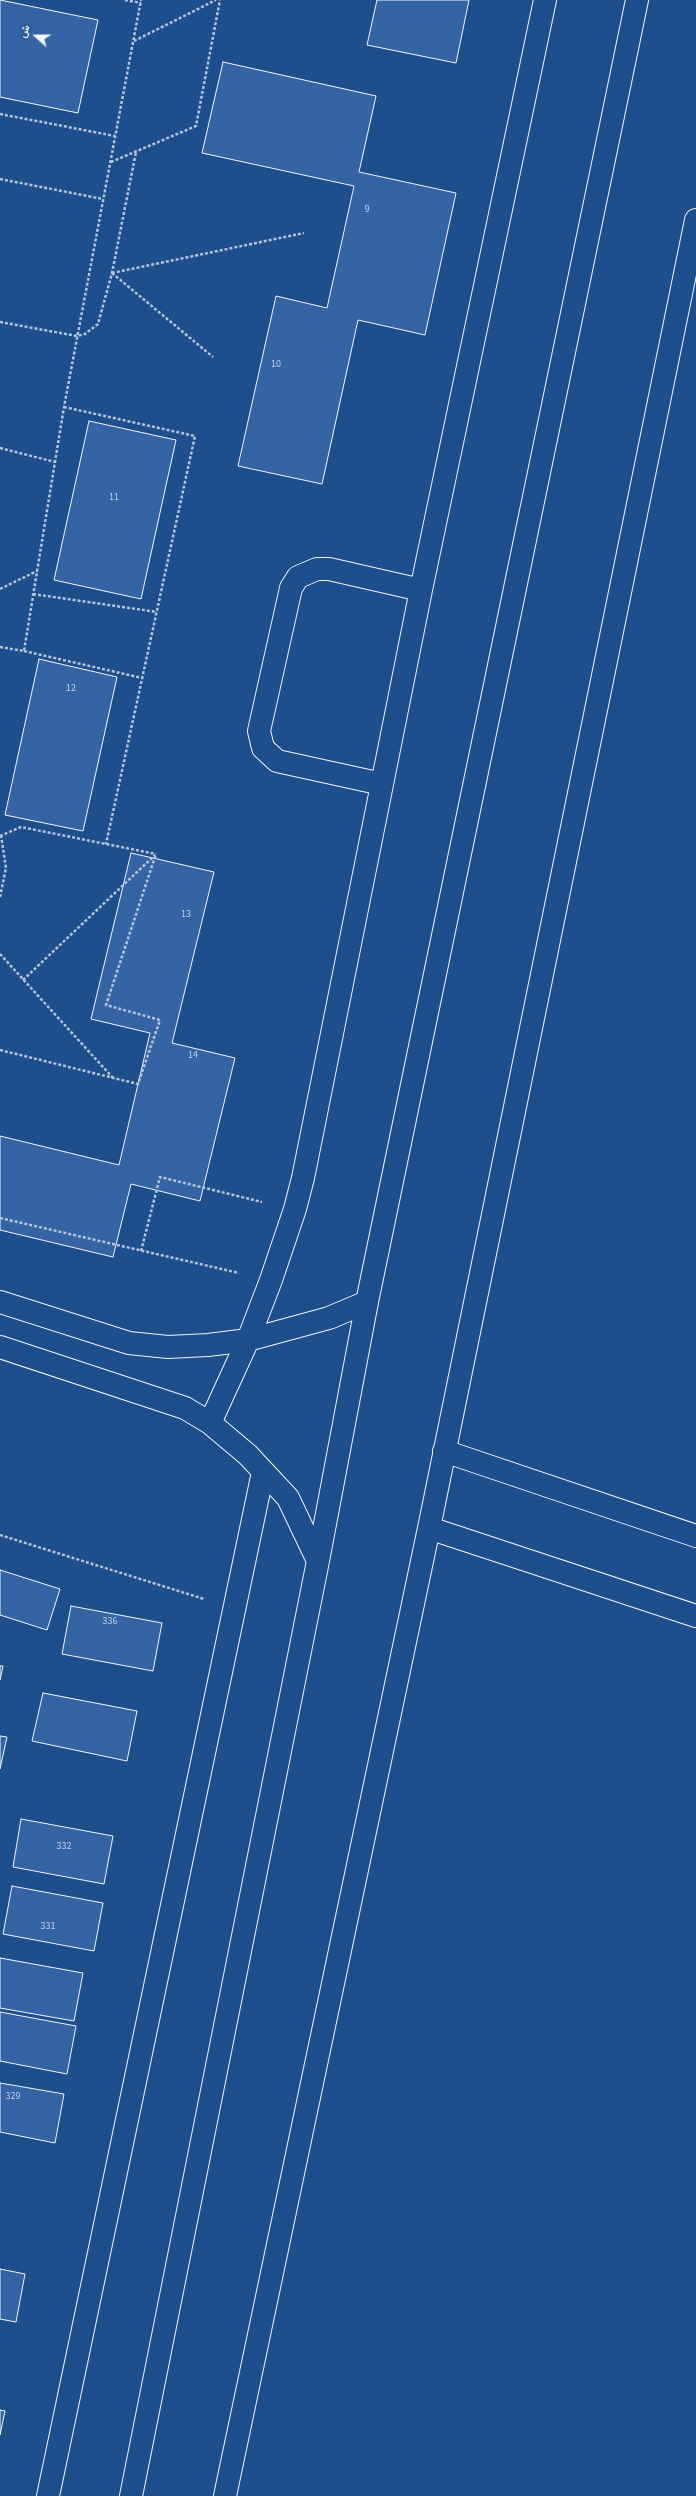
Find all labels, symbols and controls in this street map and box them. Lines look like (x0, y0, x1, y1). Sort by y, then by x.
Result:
north arrow (16, 16, 56, 56)
text: ش (15, 23, 34, 40)
house number: 9 (365, 204, 369, 216)
house number: 10 (271, 359, 281, 371)
house number: 11 (109, 492, 119, 504)
house number: 12 (66, 683, 76, 695)
house number: 13 (181, 909, 191, 921)
house number: 14 (188, 1050, 198, 1062)
house number: 336 (103, 1616, 117, 1628)
house number: 332 (57, 1841, 71, 1853)
house number: 331 (41, 1921, 55, 1933)
house number: 329 (6, 2091, 20, 2103)

